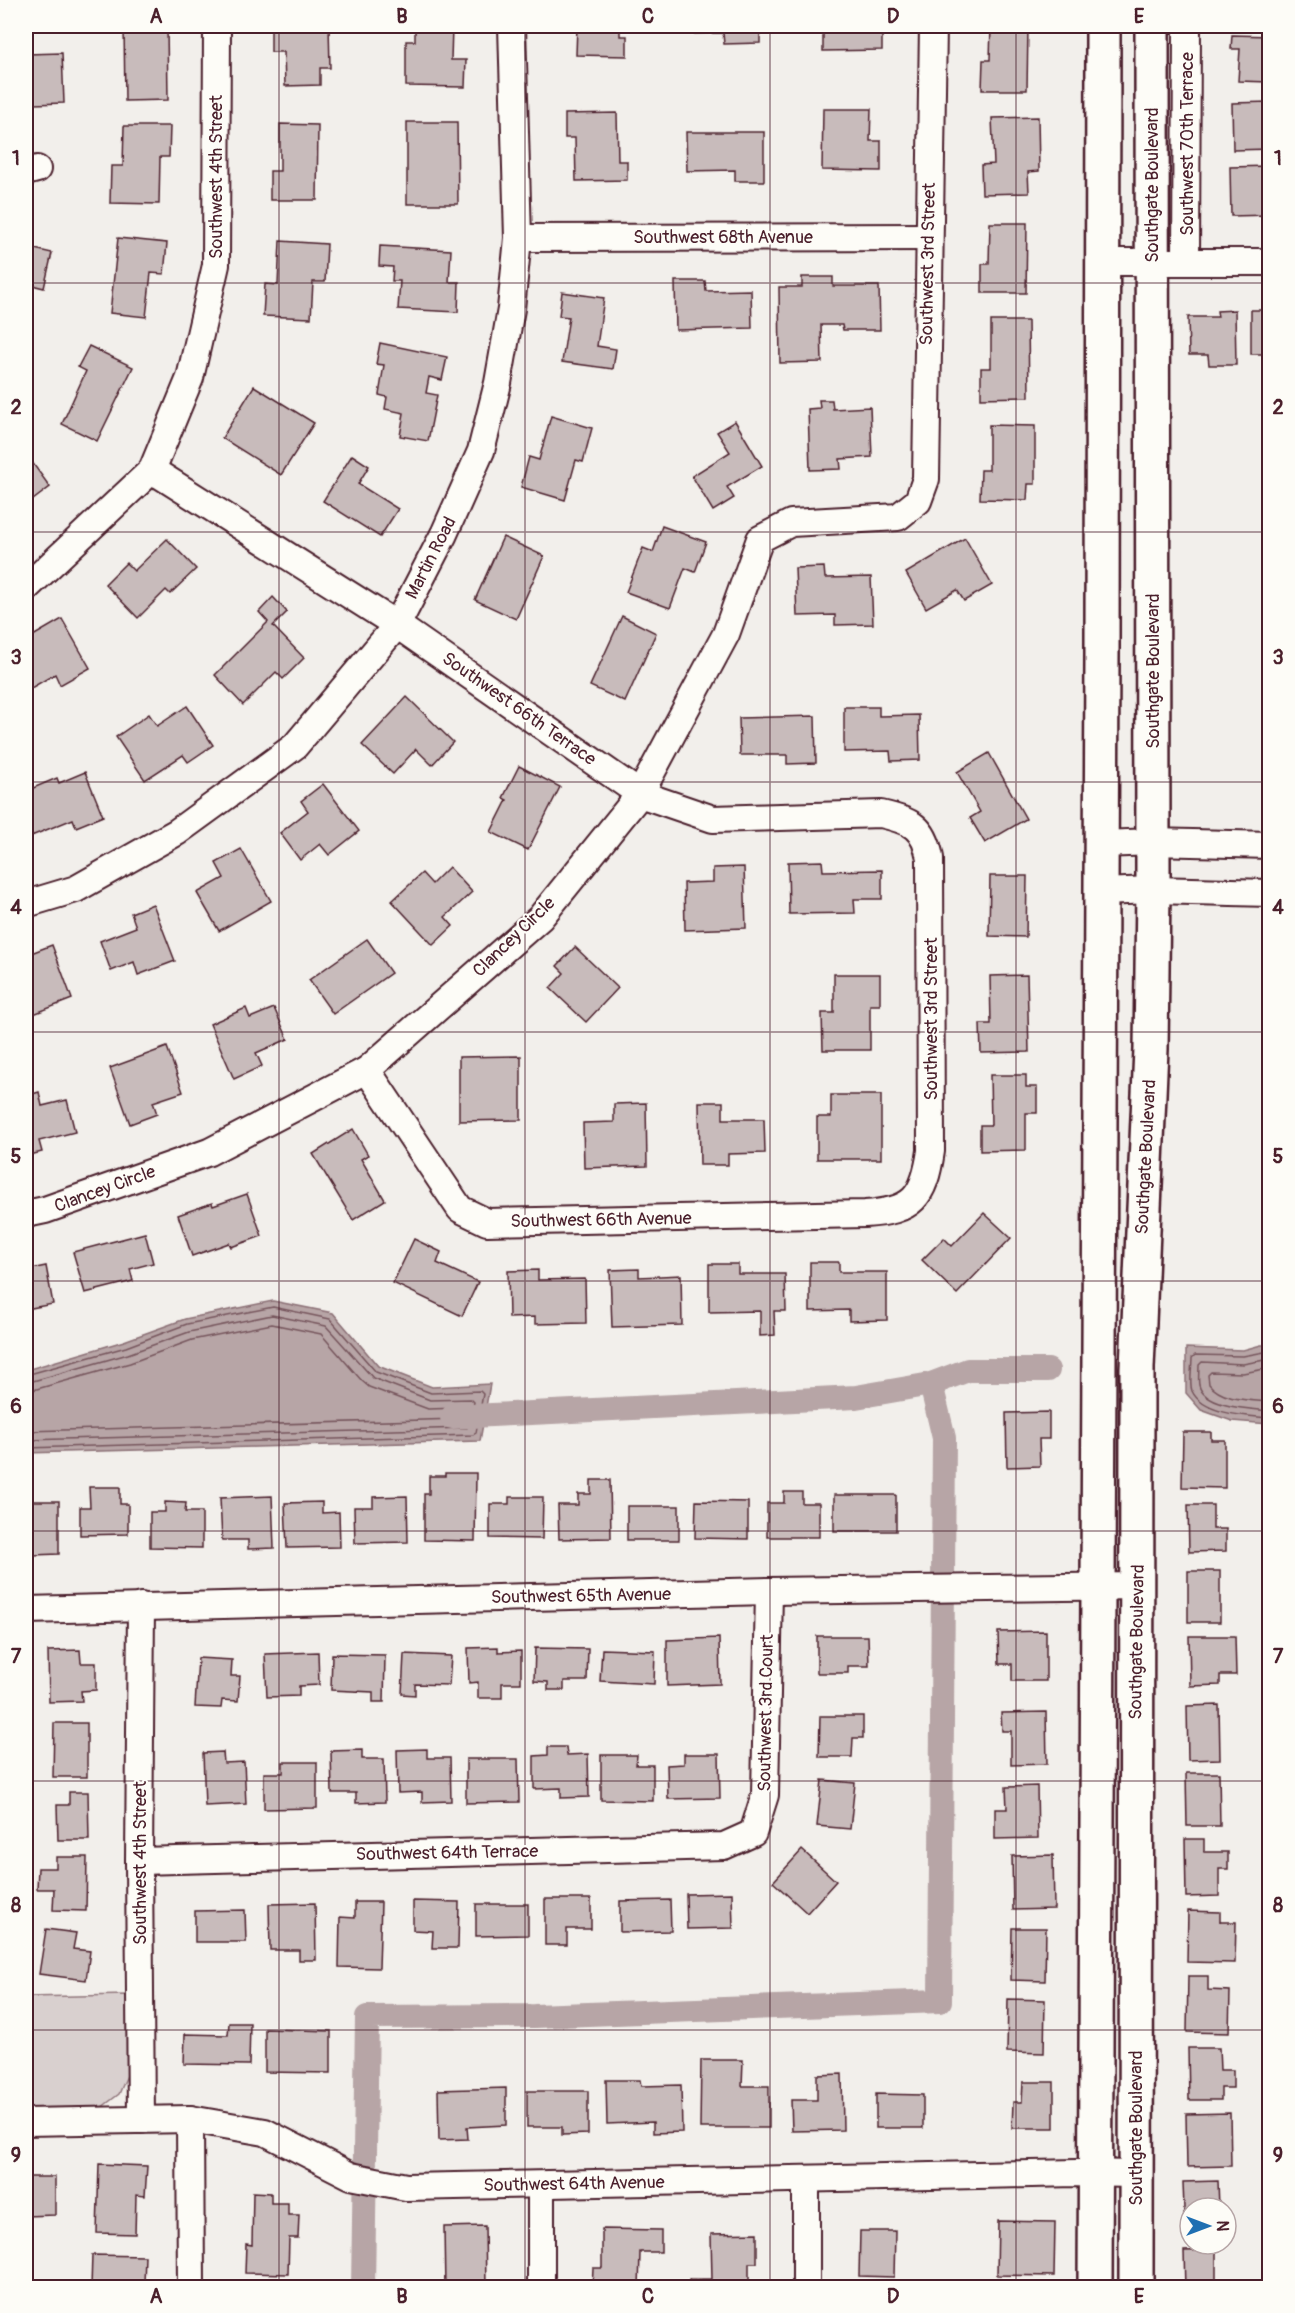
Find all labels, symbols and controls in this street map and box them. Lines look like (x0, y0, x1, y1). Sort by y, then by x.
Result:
text: A (150, 4, 163, 29)
text: B (396, 4, 408, 29)
text: C (642, 4, 654, 29)
text: D (887, 4, 900, 29)
text: E (1134, 4, 1145, 29)
street label: Southwest 70th Terrace (1176, 52, 1199, 236)
street label: Southwest 4th Street (205, 94, 228, 259)
street label: Southgate Boulevard (1141, 107, 1164, 263)
text: 1 (12, 146, 20, 171)
text: 1 (1274, 146, 1282, 171)
street label: Southwest 3rd Street (915, 182, 941, 346)
street label: Southwest 68th Avenue (633, 226, 813, 249)
text: 2 (10, 395, 22, 420)
text: 2 (1272, 395, 1284, 420)
street label: Martin Road (400, 513, 462, 603)
street label: Southgate Boulevard (1142, 593, 1165, 749)
text: 3 (10, 645, 22, 670)
text: 3 (1272, 645, 1284, 670)
street label: Southwest 66th Terrace (438, 647, 601, 771)
street label: Clancey Circle (468, 892, 560, 982)
text: 4 (10, 895, 22, 920)
text: 4 (1272, 895, 1284, 920)
street label: Southwest 3rd Street (920, 937, 943, 1100)
street label: Southgate Boulevard (1130, 1079, 1162, 1235)
text: 5 (11, 1144, 22, 1169)
text: 5 (1273, 1144, 1284, 1169)
street label: Clancey Circle (51, 1160, 159, 1218)
street label: Southwest 66th Avenue (510, 1207, 692, 1233)
text: 6 (10, 1394, 22, 1419)
text: 6 (1272, 1394, 1284, 1419)
street label: Southgate Boulevard (1124, 1564, 1150, 1720)
street label: Southwest 65th Avenue (491, 1583, 671, 1609)
street label: Southwest 3rd Court (753, 1633, 779, 1792)
text: 7 (11, 1644, 22, 1669)
text: 7 (1273, 1644, 1284, 1669)
street label: Southwest 4th Street (129, 1780, 152, 1945)
street label: Southwest 64th Terrace (355, 1840, 539, 1866)
text: 8 (11, 1893, 21, 1918)
text: 8 (1273, 1893, 1283, 1918)
street label: Southgate Boulevard (1125, 2050, 1148, 2206)
text: 9 (11, 2143, 21, 2168)
text: 9 (1273, 2143, 1283, 2168)
street label: Southwest 64th Avenue (483, 2171, 665, 2197)
north arrow (1178, 2196, 1238, 2256)
text: N (1212, 2221, 1232, 2232)
text: A (150, 2284, 163, 2309)
text: B (396, 2284, 408, 2309)
text: C (642, 2284, 654, 2309)
text: D (887, 2284, 900, 2309)
text: E (1134, 2284, 1145, 2309)

